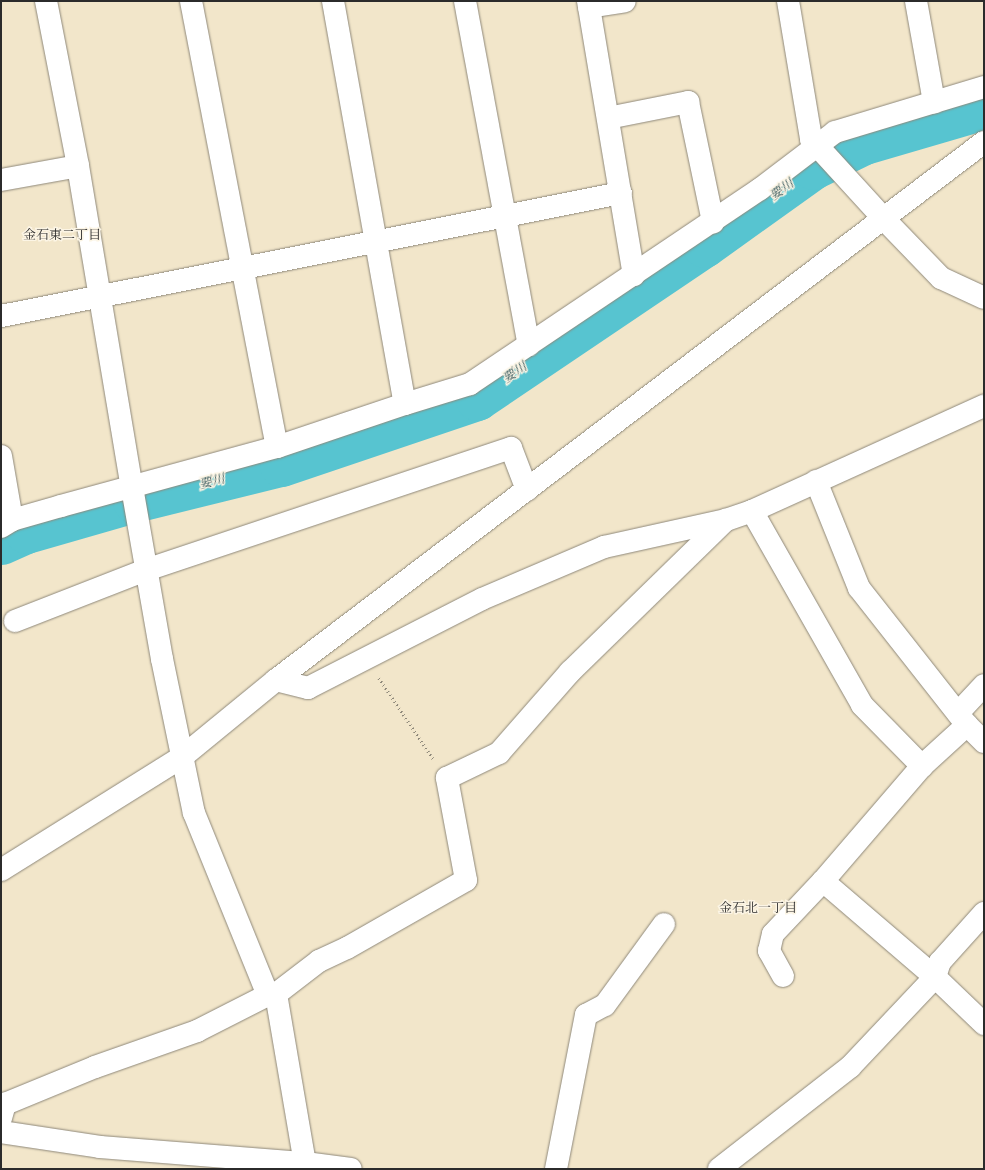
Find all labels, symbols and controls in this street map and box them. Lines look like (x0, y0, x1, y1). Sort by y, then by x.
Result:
water label: 要川 (767, 176, 797, 204)
district label: 金石東二丁目 (23, 227, 101, 243)
water label: 要川 (500, 359, 530, 387)
water label: 要川 (197, 471, 227, 493)
district label: 金石北一丁目 (719, 900, 797, 916)

